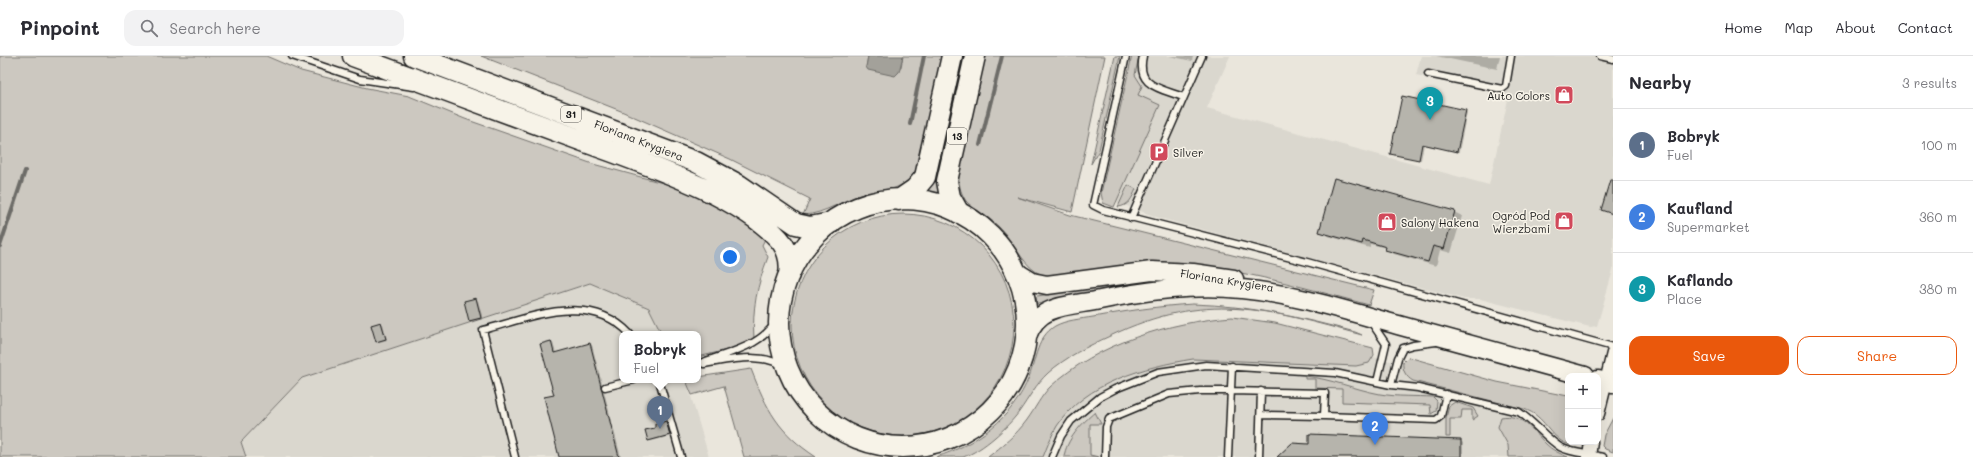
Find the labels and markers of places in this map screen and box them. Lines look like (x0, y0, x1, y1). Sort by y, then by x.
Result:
shop icon: Auto Colors (1553, 84, 1575, 106)
pin: 3 (1417, 87, 1443, 120)
place label: Auto Colors (1487, 88, 1550, 103)
parking icon: Silver (1148, 141, 1170, 163)
place label: Silver (1173, 145, 1203, 160)
place label: Ogród Pod Wierzbami (1492, 208, 1550, 236)
shop icon: Ogród Pod Wierzbami (1553, 210, 1575, 232)
shop icon: Salony Hakena (1376, 211, 1398, 233)
place label: Salony Hakena (1401, 215, 1479, 230)
pin: 1 (647, 396, 673, 429)
pin: 2 (1362, 412, 1388, 445)

